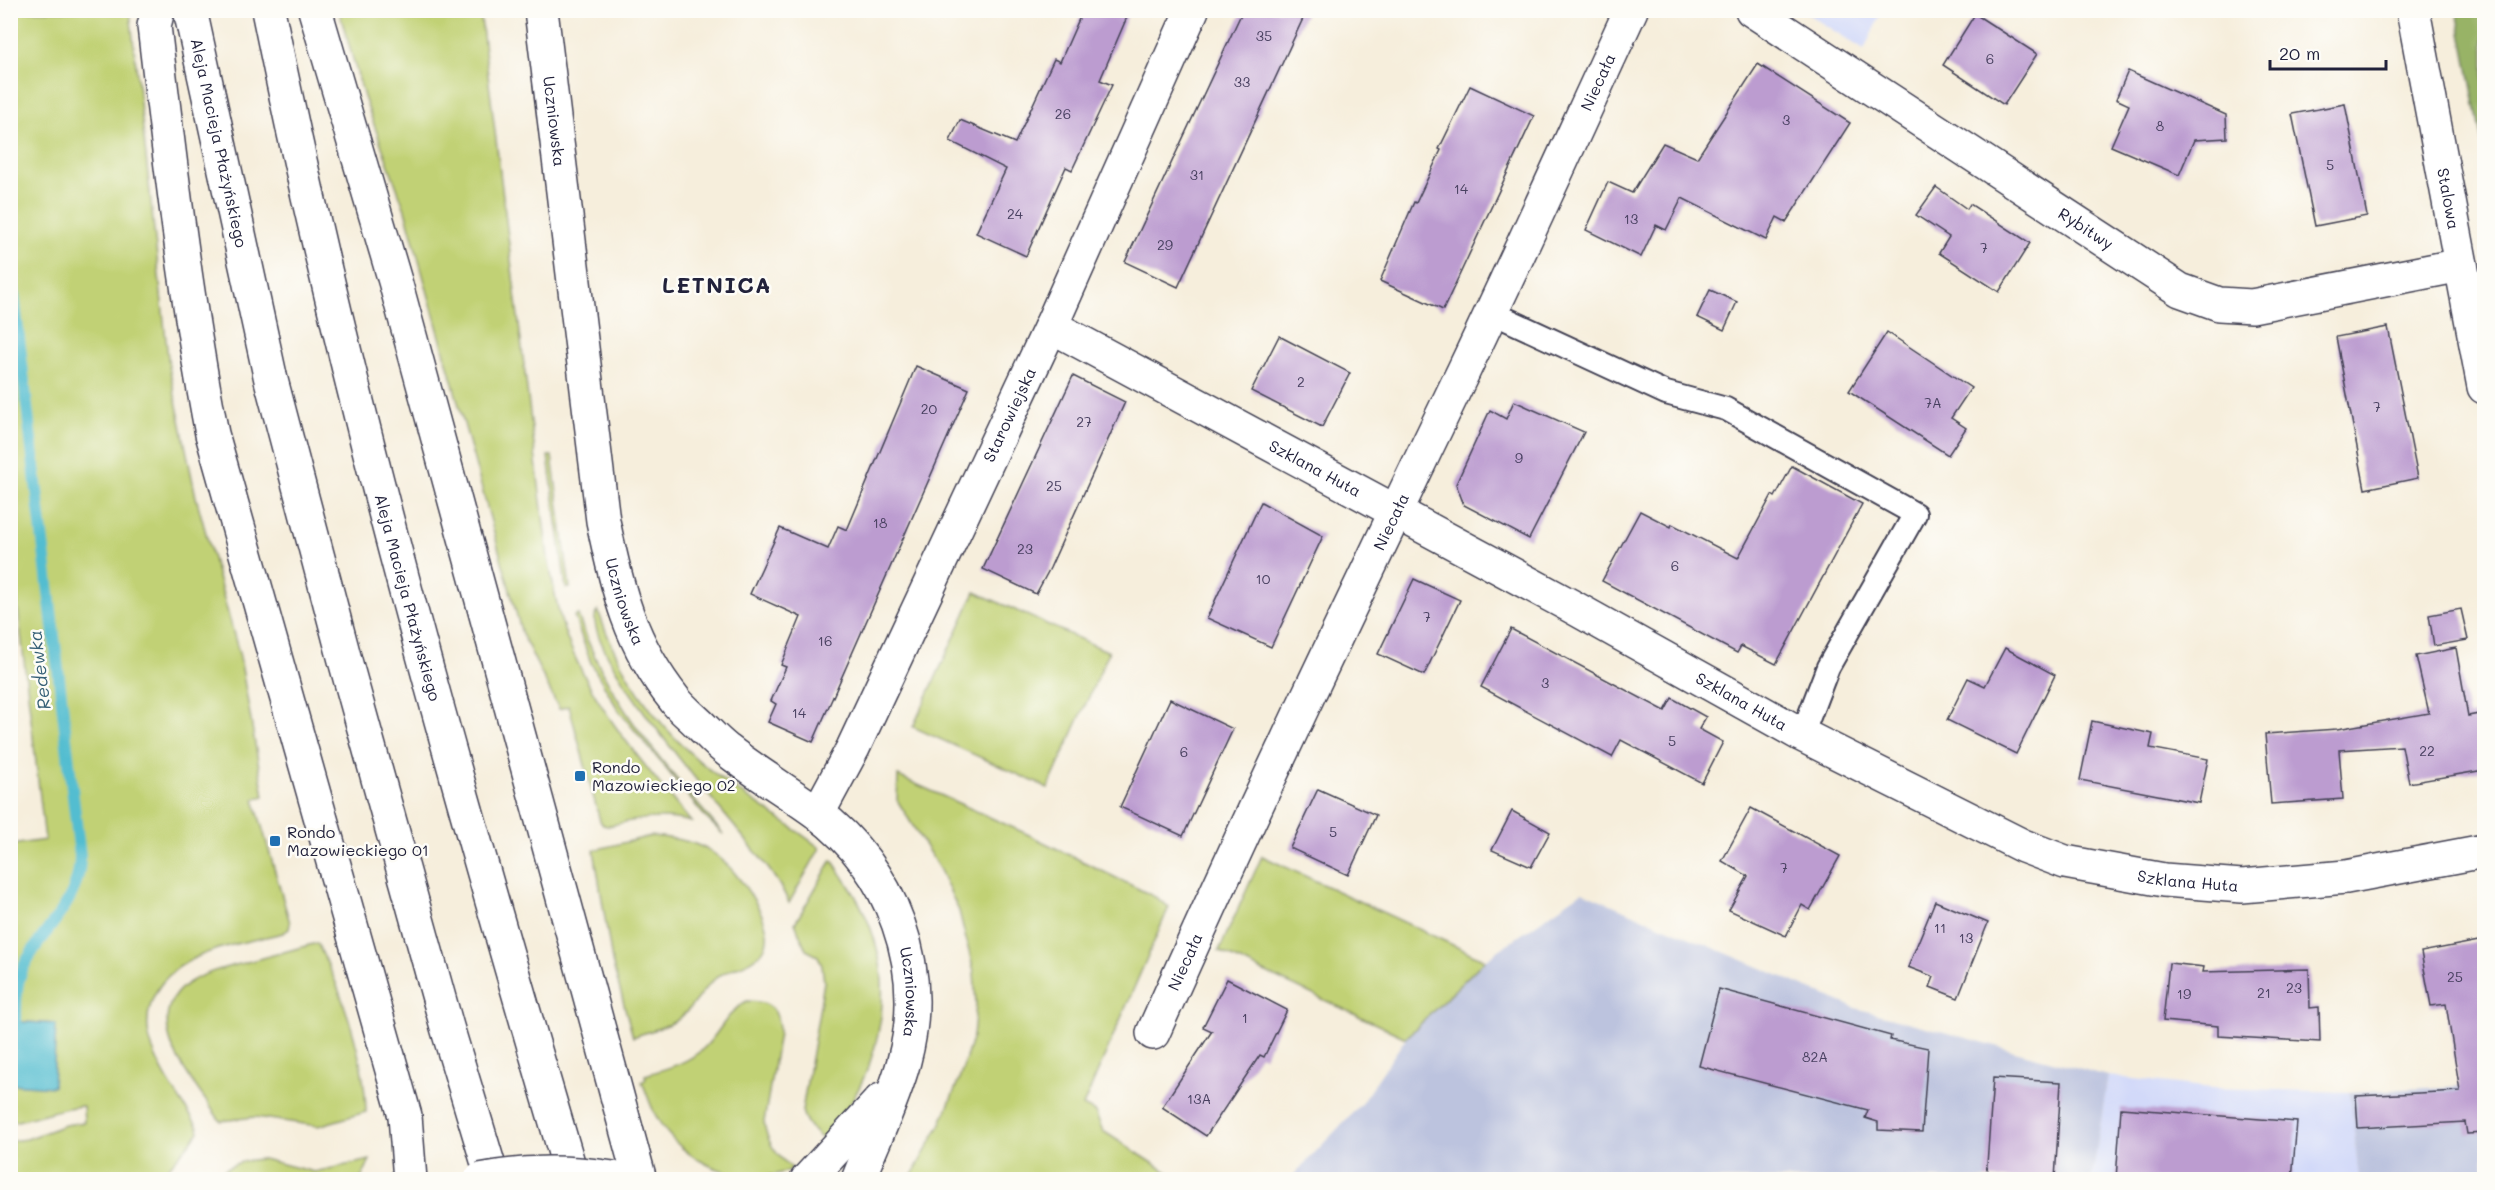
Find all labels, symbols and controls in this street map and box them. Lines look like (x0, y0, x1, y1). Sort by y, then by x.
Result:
house number: 35 (1256, 26, 1272, 45)
scale bar (2270, 33, 2386, 71)
street label: Aleja Macieja Płażyńskiego (186, 36, 253, 249)
text: 20 m (2279, 41, 2320, 65)
house number: 6 (1986, 49, 1994, 68)
street label: Niecała (1575, 50, 1620, 114)
house number: 33 (1234, 72, 1250, 91)
street label: Uczniowska (539, 75, 571, 168)
house number: 26 (1055, 104, 1071, 123)
house number: 3 (1782, 110, 1790, 129)
house number: 8 (2156, 116, 2164, 135)
house number: 5 (2326, 155, 2334, 174)
house number: 31 (1190, 165, 1204, 184)
street label: Stalowa (2433, 166, 2465, 231)
house number: 14 (1454, 179, 1469, 198)
street label: Rybitwy (2055, 202, 2118, 254)
house number: 24 (1007, 204, 1024, 223)
house number: 13 (1624, 209, 1638, 228)
house number: 29 (1157, 235, 1173, 254)
house number: 7 (1980, 238, 1988, 257)
district label: LETNICA (662, 270, 772, 299)
street label: Starowiejska (978, 364, 1040, 465)
house number: 2 (1297, 372, 1305, 391)
house number: 7A (1924, 393, 1942, 412)
house number: 7 (2373, 397, 2381, 416)
house number: 20 (921, 399, 938, 418)
house number: 27 (1076, 412, 1092, 431)
street label: Szklana Huta (1266, 434, 1365, 501)
house number: 9 (1515, 448, 1523, 467)
house number: 25 (1046, 476, 1062, 495)
street label: Niecała (1368, 489, 1413, 554)
street label: Aleja Macieja Płażyńskiego (371, 491, 446, 703)
house number: 18 (873, 513, 887, 532)
house number: 23 (1017, 539, 1033, 558)
street label: Uczniowska (601, 555, 650, 648)
house number: 6 (1671, 556, 1679, 575)
house number: 10 (1256, 569, 1271, 588)
house number: 7 (1423, 607, 1431, 626)
water label: Redewka (22, 629, 56, 711)
house number: 16 (818, 631, 832, 650)
street label: Szklana Huta (1692, 667, 1791, 735)
house number: 3 (1541, 673, 1549, 692)
house number: 14 (792, 703, 807, 722)
house number: 5 (1668, 731, 1676, 750)
house number: 22 (2419, 741, 2435, 760)
house number: 6 (1180, 742, 1188, 761)
place label: Rondo Mazowieckiego 02 (592, 756, 736, 795)
marker: Rondo Mazowieckiego 02 (573, 769, 587, 783)
place label: Rondo Mazowieckiego 01 (287, 821, 429, 860)
house number: 5 (1329, 822, 1337, 841)
marker: Rondo Mazowieckiego 01 (268, 834, 282, 848)
house number: 7 (1780, 858, 1788, 877)
street label: Szklana Huta (2136, 864, 2239, 896)
house number: 11 (1934, 918, 1946, 937)
house number: 13 (1959, 928, 1973, 947)
street label: Niecała (1162, 929, 1207, 994)
street label: Uczniowska (896, 945, 923, 1039)
house number: 25 (2447, 967, 2463, 986)
house number: 23 (2286, 978, 2302, 997)
house number: 21 (2257, 983, 2271, 1002)
house number: 19 (2177, 984, 2191, 1003)
house number: 1 (1242, 1008, 1248, 1027)
house number: 82A (1802, 1047, 1828, 1066)
house number: 13A (1187, 1089, 1211, 1108)

